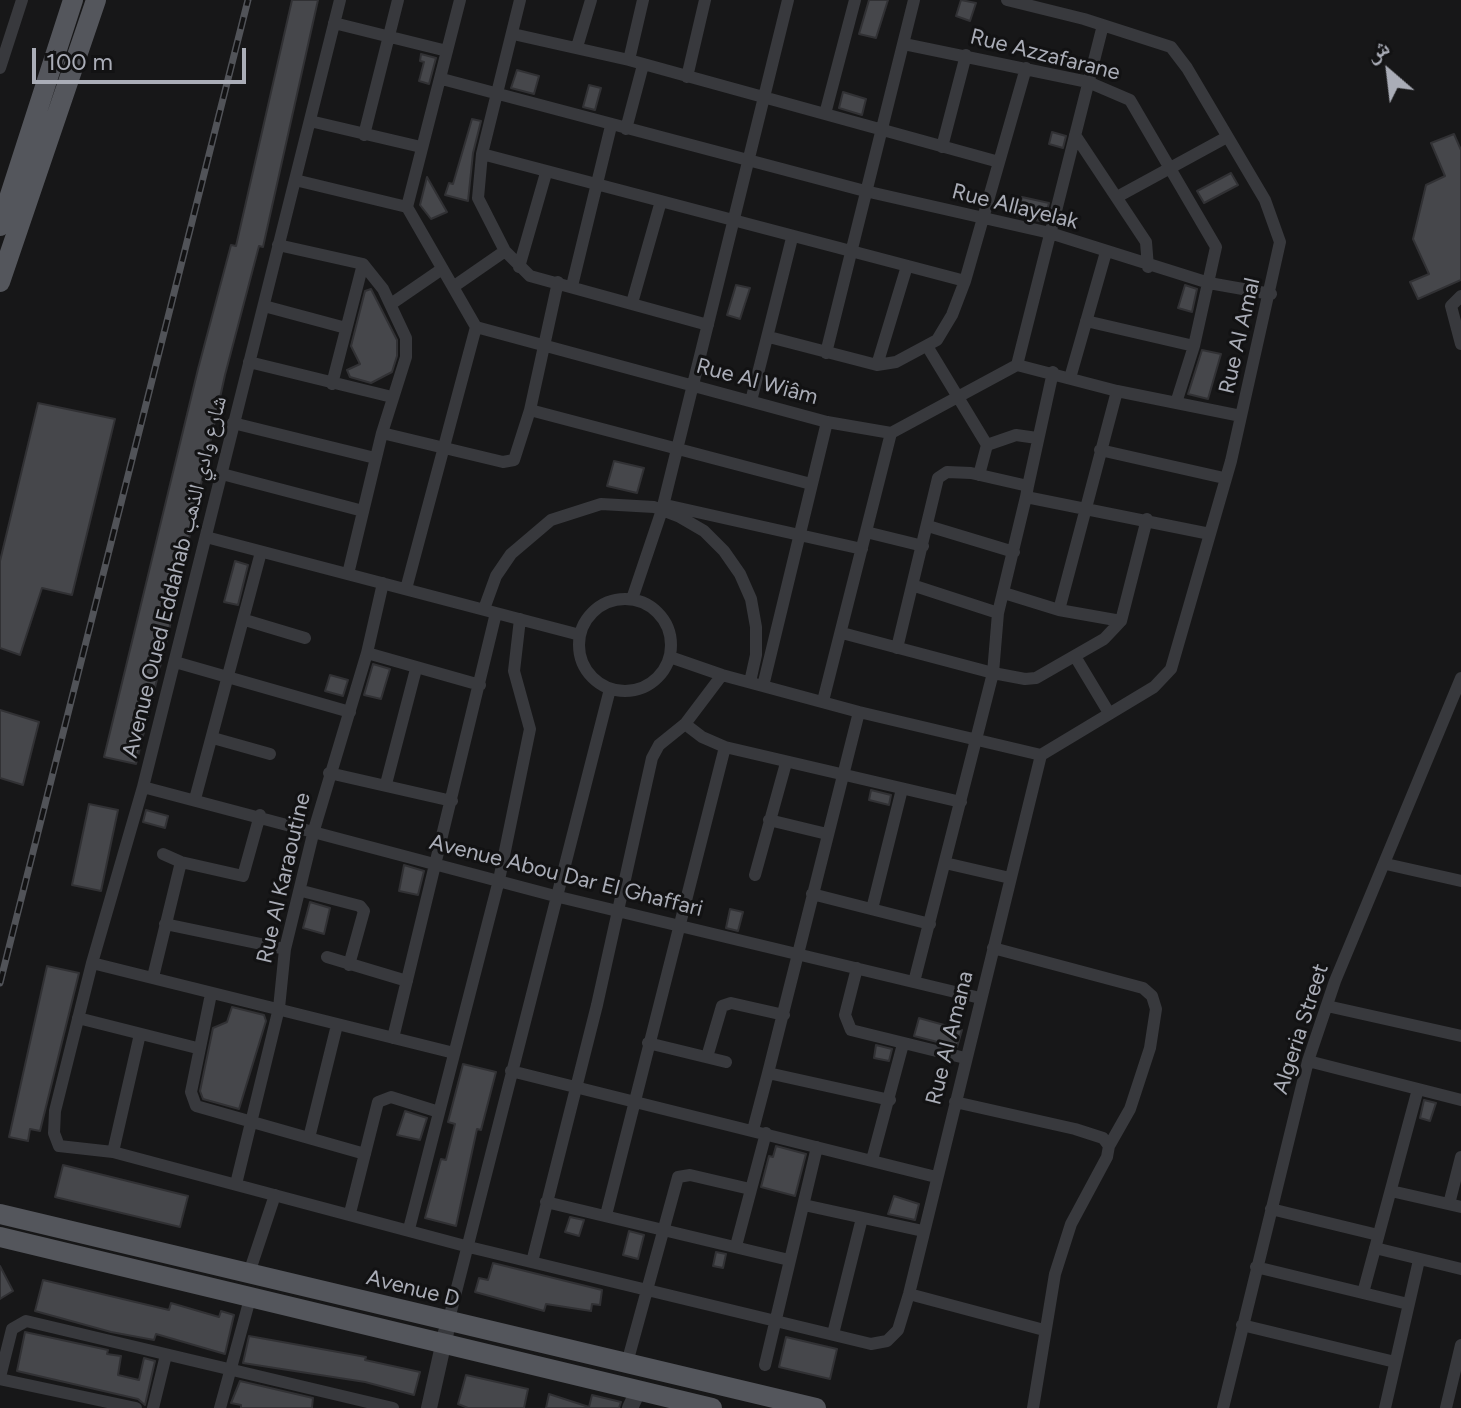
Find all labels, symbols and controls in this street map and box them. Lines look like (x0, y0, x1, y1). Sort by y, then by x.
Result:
street label: Rue Azzafarane (967, 24, 1123, 86)
scale bar (36, 32, 250, 82)
north arrow (1349, 32, 1429, 112)
text: ش (1361, 33, 1394, 68)
text: 100 m (46, 47, 113, 76)
street label: Rue Allayelak (949, 179, 1081, 235)
street label: Rue Al Amal (1214, 275, 1266, 397)
street label: Rue Al Wiâm (693, 353, 821, 411)
street label: Avenue Oued Eddahab شارع وادي الذهب (117, 393, 233, 761)
street label: Rue Al Karaoutine (252, 790, 316, 966)
street label: Avenue Abou Dar El Ghaffari (427, 829, 705, 923)
street label: Algeria Street (1268, 961, 1334, 1097)
street label: Rue Al Amana (921, 968, 979, 1108)
street label: Avenue D (364, 1265, 462, 1313)

